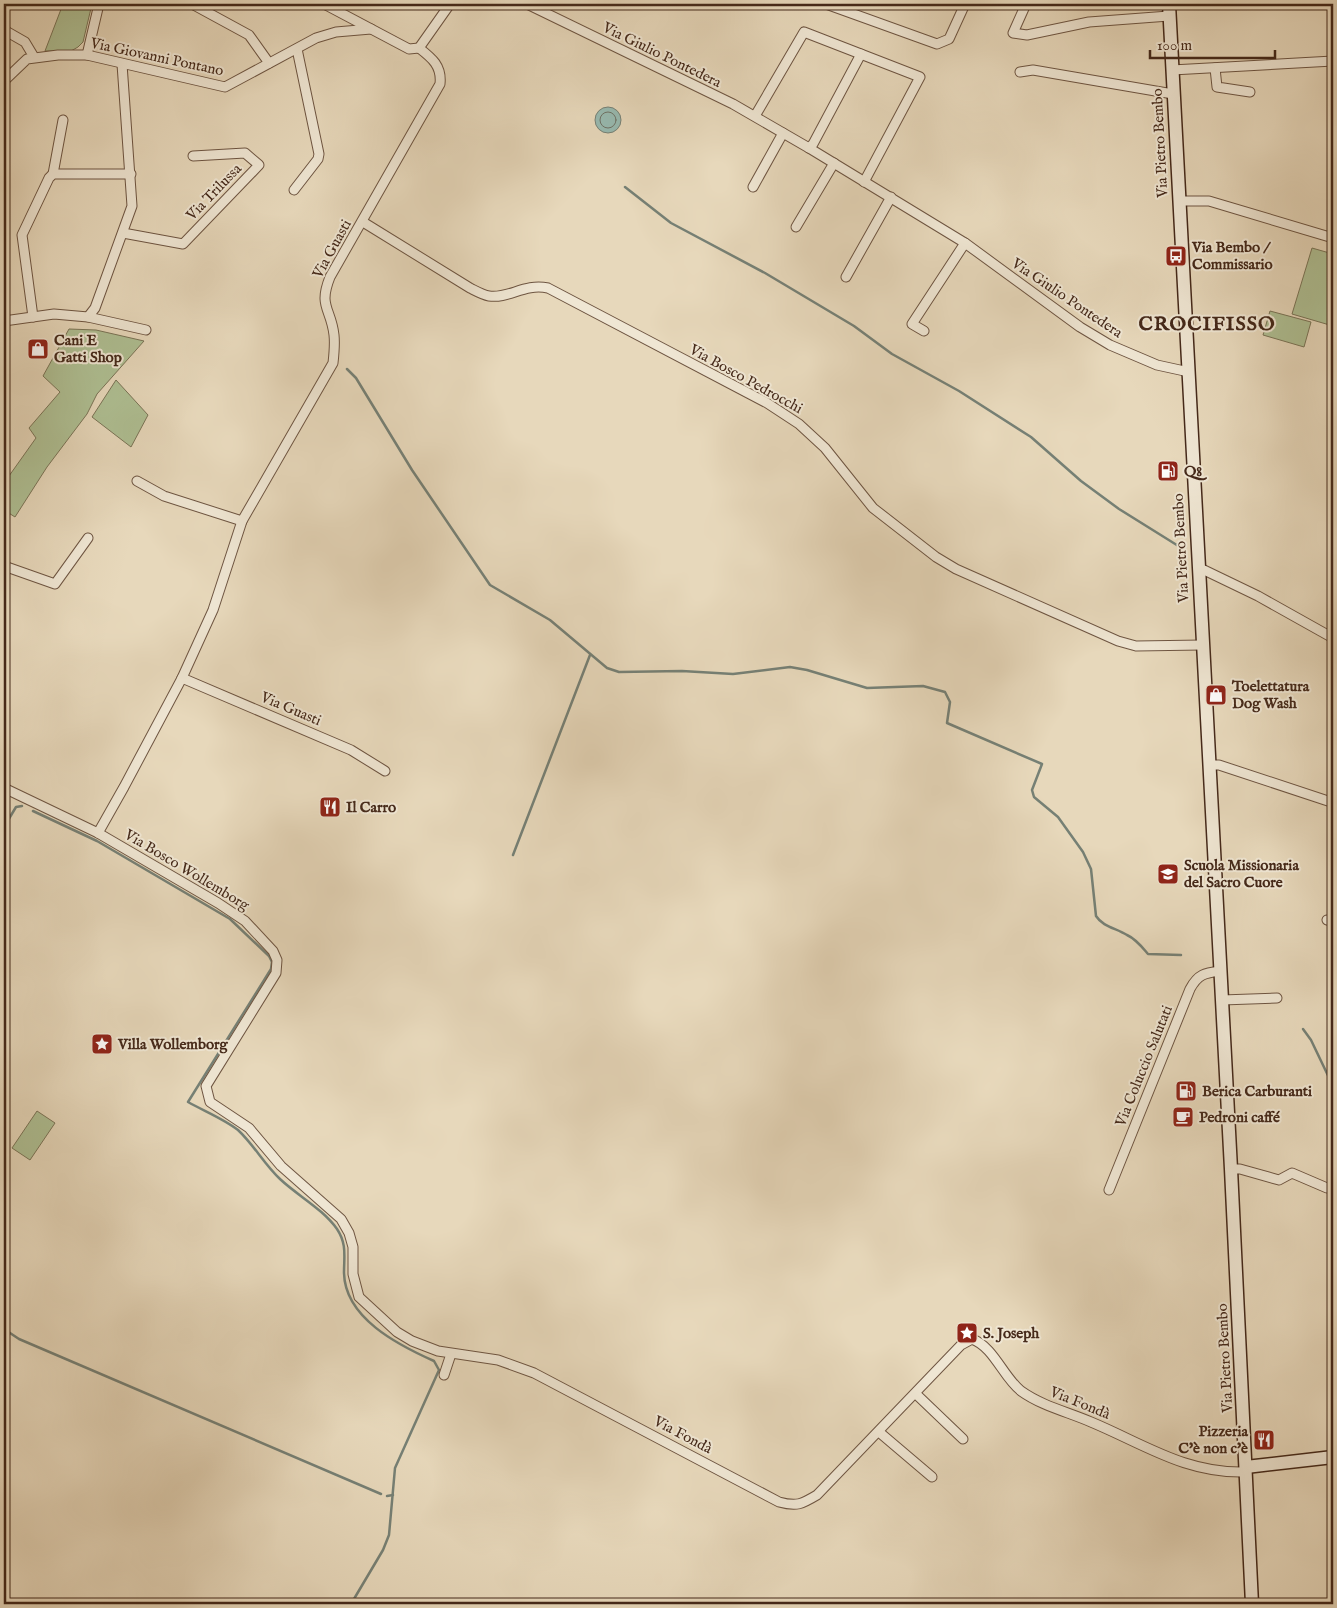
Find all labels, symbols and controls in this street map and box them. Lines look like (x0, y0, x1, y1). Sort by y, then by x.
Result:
street label: Via Giulio Pontedera (599, 18, 725, 92)
scale bar (1150, 28, 1274, 60)
street label: Via Giovanni Pontano (88, 33, 225, 80)
text: 100 m (1157, 36, 1193, 55)
street label: Via Pietro Bembo (1148, 88, 1172, 199)
street label: Via Trilussa (182, 159, 246, 225)
street label: Via Guasti (308, 216, 356, 283)
place label: Via Bembo / Commissario (1191, 238, 1273, 274)
bus stop icon: Via Bembo / Commissario (1164, 244, 1188, 268)
street label: Via Giulio Pontedera (1007, 253, 1127, 342)
district label: CROCIFISSO (1139, 312, 1275, 337)
place label: Cani E Gatti Shop (54, 331, 122, 367)
shop icon: Cani E Gatti Shop (26, 337, 50, 361)
street label: Via Bosco Pedrocchi (685, 340, 806, 418)
fuel station icon: Q8 (1156, 459, 1180, 483)
place label: Q8 (1184, 462, 1207, 481)
street label: Via Pietro Bembo (1169, 493, 1193, 604)
place label: Toelettatura Dog Wash (1231, 677, 1310, 713)
shop icon: Toelettatura Dog Wash (1204, 683, 1228, 707)
street label: Via Guasti (257, 687, 324, 730)
restaurant icon: Il Carro (318, 795, 342, 819)
place label: Il Carro (346, 798, 396, 817)
street label: Via Bosco Wollemborg (120, 825, 254, 915)
place label: Scuola Missionaria del Sacro Cuore (1184, 856, 1299, 892)
school or university icon: Scuola Missionaria del Sacro Cuore (1156, 862, 1180, 886)
street label: Via Coluccio Salutati (1111, 1003, 1177, 1130)
place icon: Villa Wollemborg (90, 1032, 114, 1056)
place label: Villa Wollemborg (117, 1035, 228, 1054)
fuel station icon: Berica Carburanti (1174, 1079, 1198, 1103)
place label: Berica Carburanti (1202, 1082, 1312, 1101)
cafe icon: Pedroni caffé (1171, 1105, 1195, 1129)
place label: Pedroni caffé (1199, 1108, 1280, 1127)
street label: Via Pietro Bembo (1213, 1303, 1237, 1414)
place icon: S. Joseph (955, 1321, 979, 1345)
place label: S. Joseph (983, 1324, 1040, 1343)
street label: Via Fondà (1046, 1382, 1113, 1424)
street label: Via Fondà (650, 1411, 716, 1459)
place label: Pizzeria C'è non c'è (1178, 1422, 1249, 1458)
restaurant icon: Pizzeria C'è non c'è (1252, 1428, 1276, 1452)

